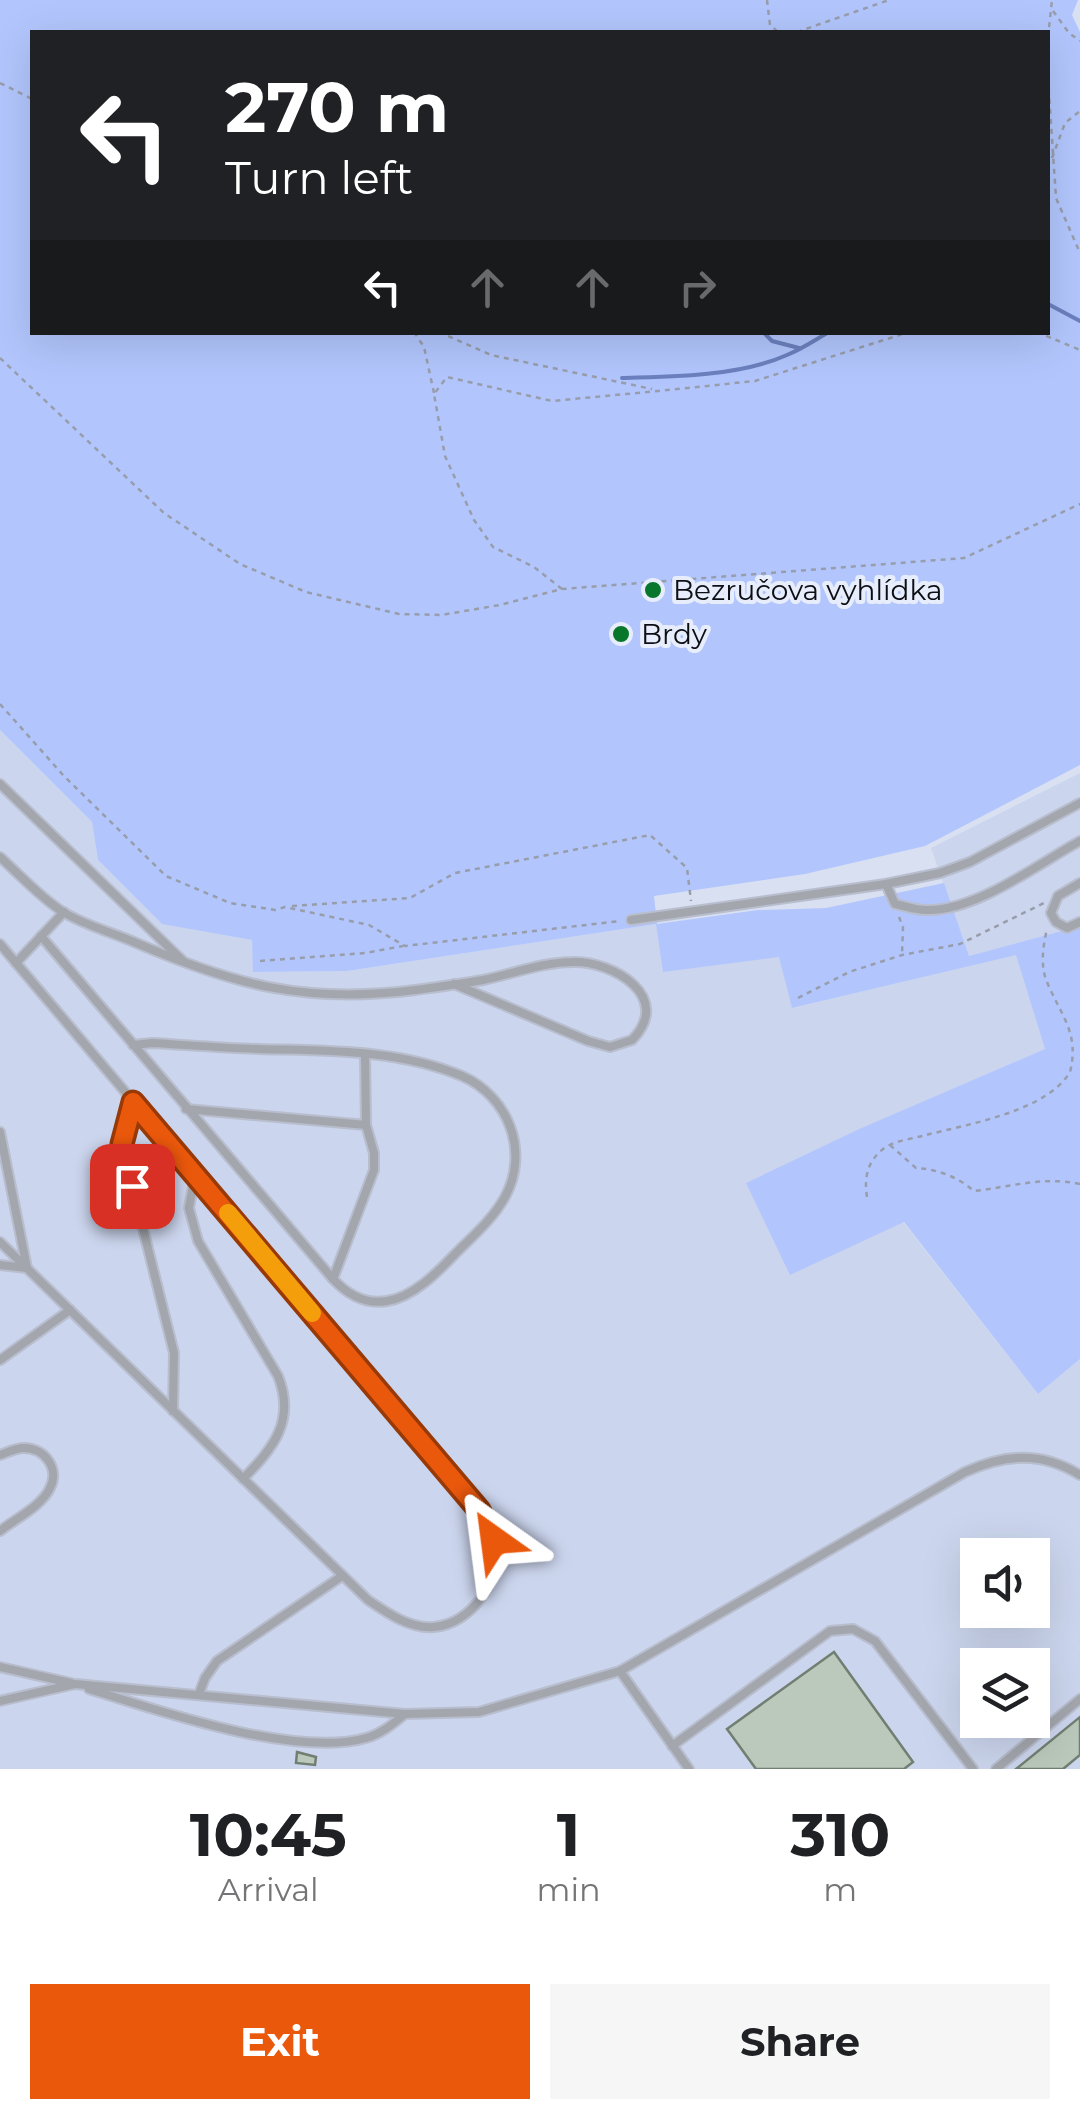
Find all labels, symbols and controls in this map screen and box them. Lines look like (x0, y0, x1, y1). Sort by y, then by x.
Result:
text: 270 m (225, 64, 449, 150)
icon: left (60, 70, 190, 200)
text: Turn left (225, 150, 413, 205)
icon: left (355, 260, 410, 315)
icon: ahead (460, 260, 515, 315)
icon: ahead (565, 260, 620, 315)
icon: right (670, 260, 725, 315)
place label: Bezručova vyhlídka (673, 573, 943, 607)
marker: Bezručova vyhlídka (642, 579, 664, 601)
place label: Brdy (641, 617, 708, 651)
marker: Brdy (610, 623, 632, 645)
pin (90, 1144, 175, 1229)
icon: arrive (105, 1159, 160, 1214)
position arrow (442, 1488, 546, 1592)
map controls (960, 1538, 1050, 1738)
button: sound (960, 1538, 1050, 1628)
button: layers (960, 1648, 1050, 1738)
text: 10:45 (190, 1798, 347, 1871)
text: 1 (557, 1798, 580, 1871)
text: 310 (790, 1798, 890, 1871)
text: Arrival (218, 1870, 319, 1909)
text: min (537, 1870, 601, 1909)
text: m (823, 1870, 857, 1909)
button: Exit (30, 1984, 530, 2099)
button: Share (550, 1984, 1050, 2099)

